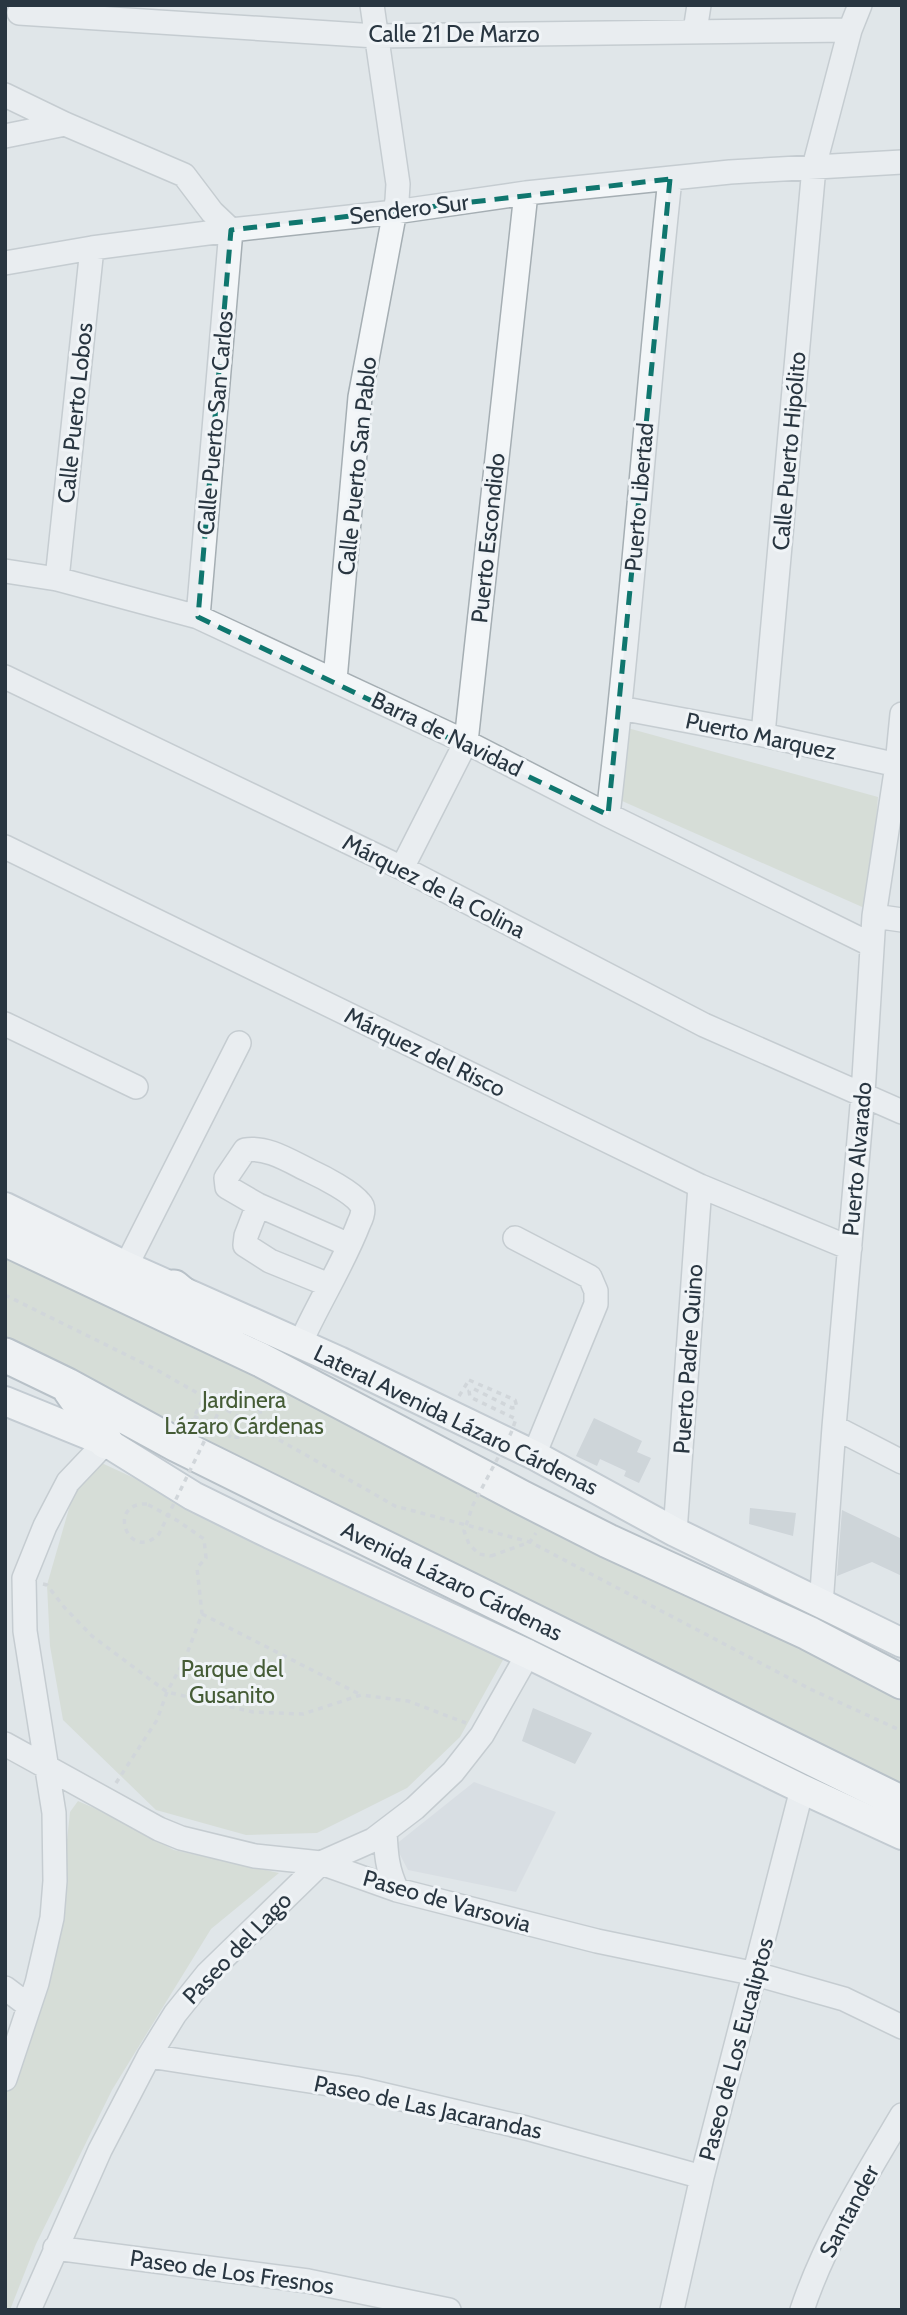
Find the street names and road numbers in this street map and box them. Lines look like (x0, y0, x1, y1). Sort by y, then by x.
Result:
street label: Calle 21 De Marzo (368, 20, 540, 48)
street label: Sendero Sur (348, 188, 471, 230)
street label: Calle Puerto San Carlos (191, 310, 239, 536)
street label: Calle Puerto Lobos (52, 321, 98, 505)
street label: Calle Puerto Hipólito (766, 350, 812, 552)
street label: Calle Puerto San Pablo (332, 355, 382, 577)
street label: Puerto Libertad (619, 421, 659, 573)
street label: Puerto Escondido (465, 452, 511, 624)
street label: Barra de Navidad (367, 685, 527, 783)
street label: Puerto Marquez (683, 706, 839, 766)
street label: Márquez de la Colina (338, 828, 530, 944)
street label: Márquez del Risco (340, 1001, 510, 1103)
street label: Puerto Alvarado (836, 1081, 878, 1237)
street label: Puerto Padre Quino (667, 1263, 709, 1455)
street label: Lateral Avenida Lázaro Cárdenas (309, 1339, 603, 1501)
street label: Avenida Lázaro Cárdenas (337, 1515, 567, 1647)
street label: Paseo de Varsovia (360, 1864, 534, 1938)
street label: Paseo del Lago (177, 1886, 297, 2010)
street label: Paseo de Los Eucaliptos (693, 1934, 779, 2164)
street label: Paseo de Las Jacarandas (311, 2069, 545, 2145)
street label: Santander (813, 2159, 885, 2262)
street label: Paseo de Los Fresnos (128, 2244, 336, 2300)

